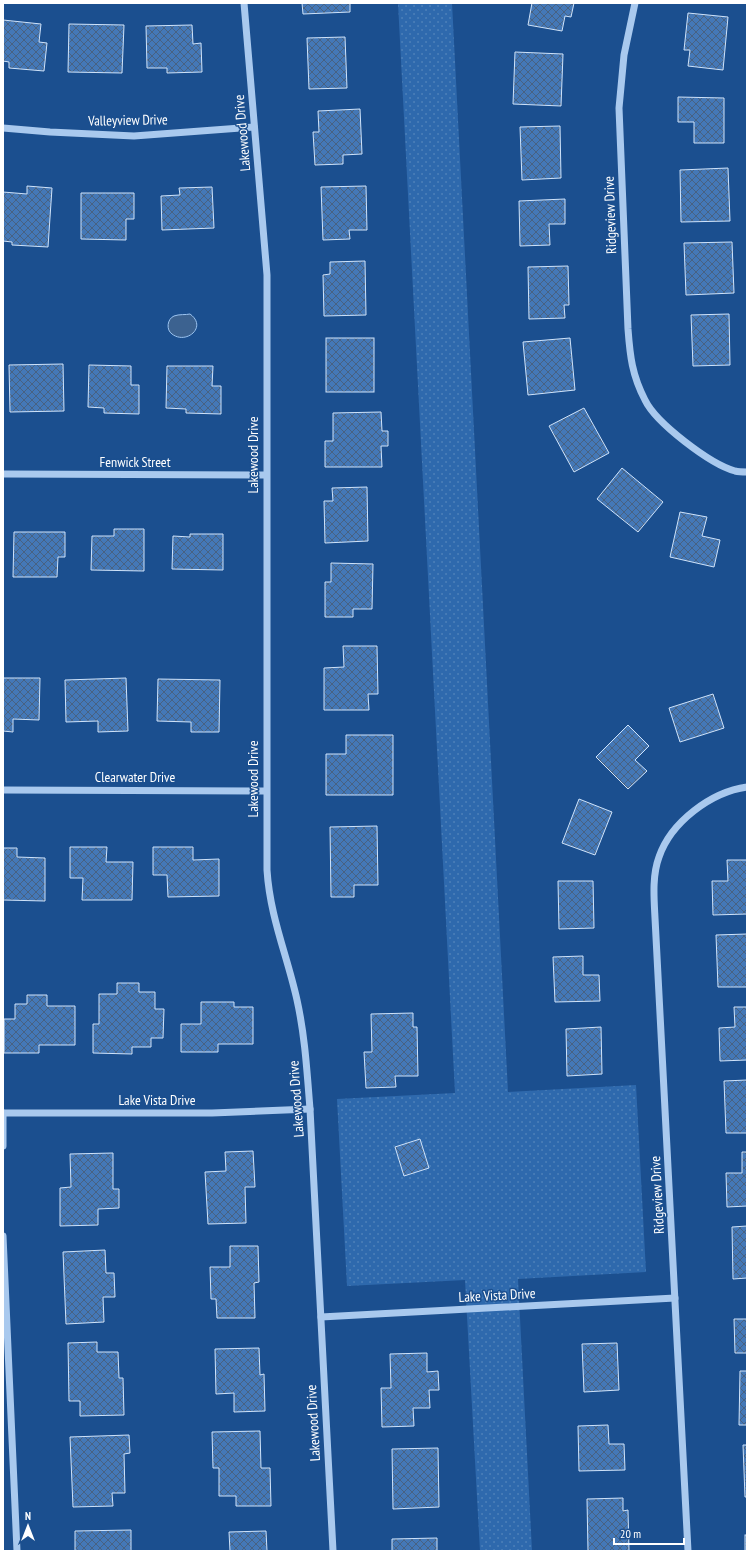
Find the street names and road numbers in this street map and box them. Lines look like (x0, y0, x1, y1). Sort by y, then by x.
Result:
street label: Lakewood Drive (230, 94, 254, 172)
street label: Valleyview Drive (87, 110, 168, 130)
street label: Ridgeview Drive (600, 176, 620, 254)
street label: Lakewood Drive (244, 416, 262, 493)
street label: Fenwick Street (99, 453, 171, 471)
street label: Lakewood Drive (244, 740, 262, 817)
street label: Clearwater Drive (95, 768, 175, 786)
street label: Lakewood Drive (284, 1060, 308, 1138)
street label: Lake Vista Drive (118, 1091, 196, 1109)
street label: Ridgeview Drive (646, 1155, 668, 1234)
street label: Lake Vista Drive (458, 1284, 536, 1306)
street label: Lakewood Drive (302, 1384, 324, 1462)

